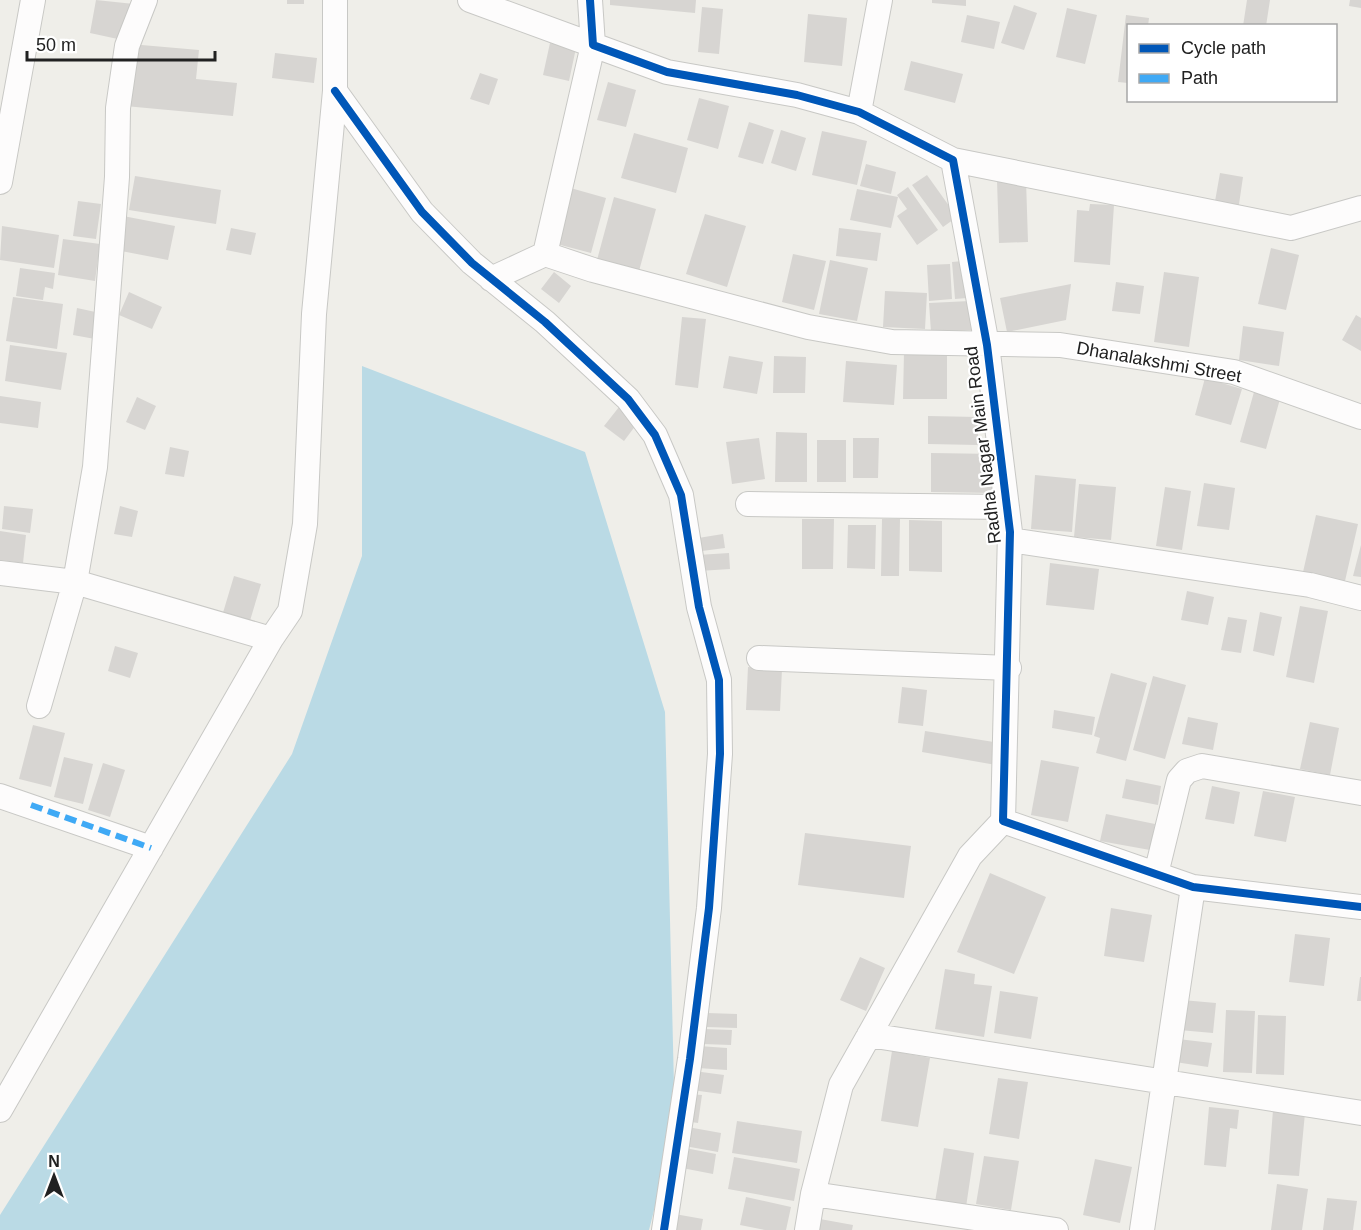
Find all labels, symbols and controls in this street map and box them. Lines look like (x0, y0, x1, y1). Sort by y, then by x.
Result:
scale bar (27, 24, 214, 62)
legend (1127, 24, 1337, 102)
text: 50 m (36, 35, 76, 55)
text: Cycle path (1181, 38, 1266, 58)
text: Path (1181, 68, 1218, 88)
street label: Dhanalakshmi Street (1075, 338, 1243, 386)
street label: Radha Nagar Main Road (961, 345, 1005, 545)
north arrow (24, 1146, 84, 1206)
text: N (48, 1153, 60, 1170)

